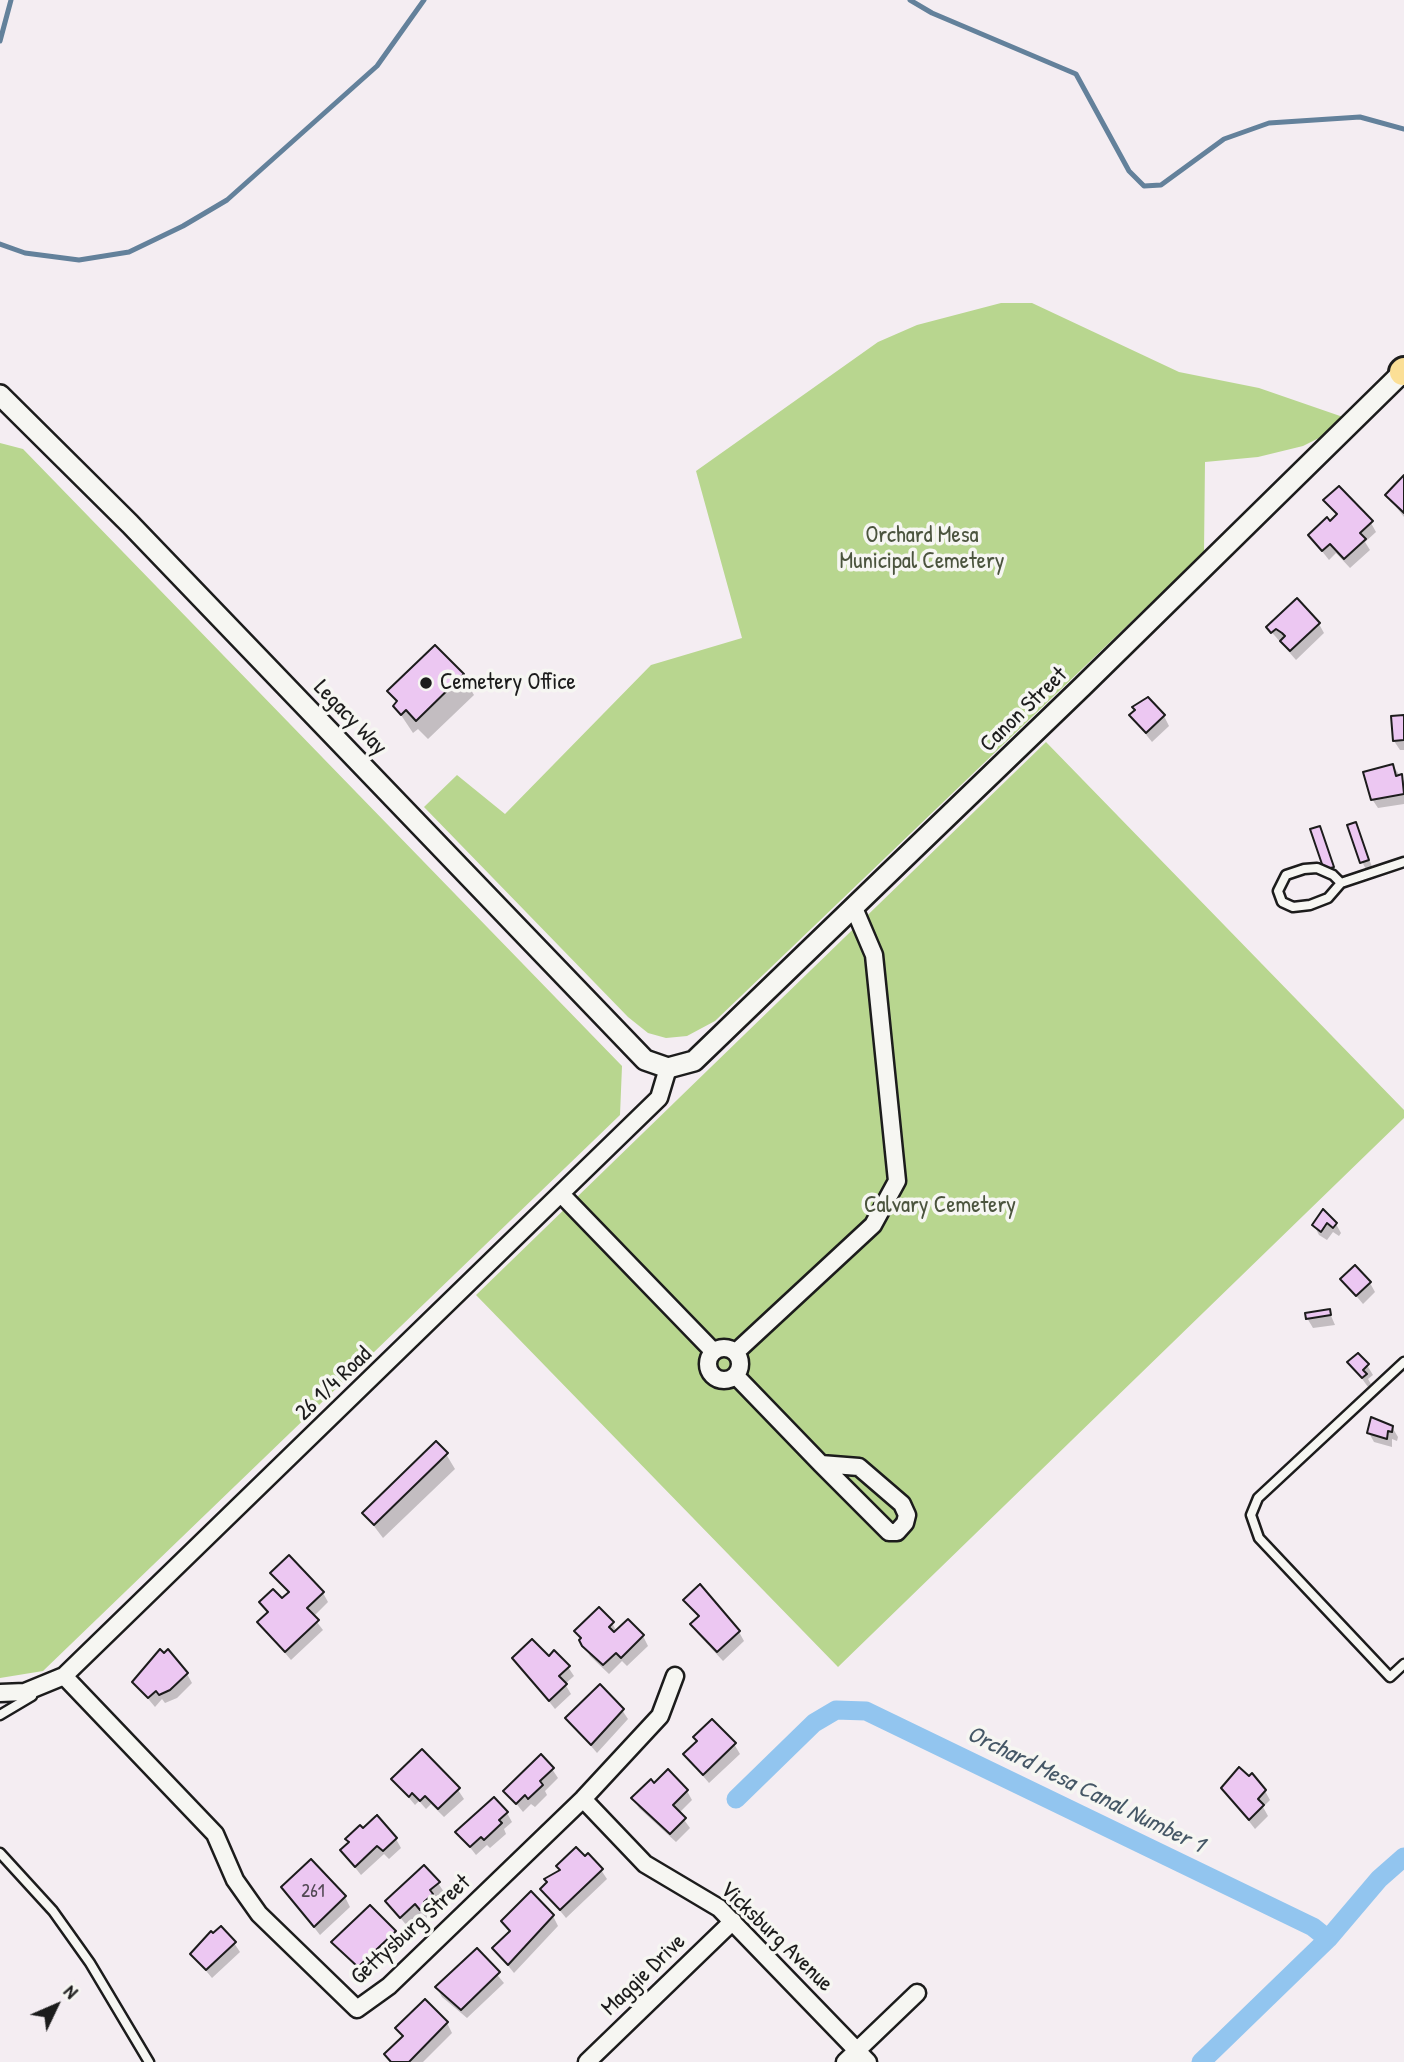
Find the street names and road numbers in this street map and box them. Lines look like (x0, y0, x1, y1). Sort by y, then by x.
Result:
street label: Canon Street (975, 662, 1073, 758)
street label: Legacy Way (307, 675, 393, 761)
street label: 26 1/4 Road (290, 1341, 378, 1427)
street label: Gettysburg Street (346, 1869, 476, 1991)
street label: Vicksburg Avenue (714, 1876, 838, 1998)
street label: Maggie Drive (596, 1928, 692, 2022)

